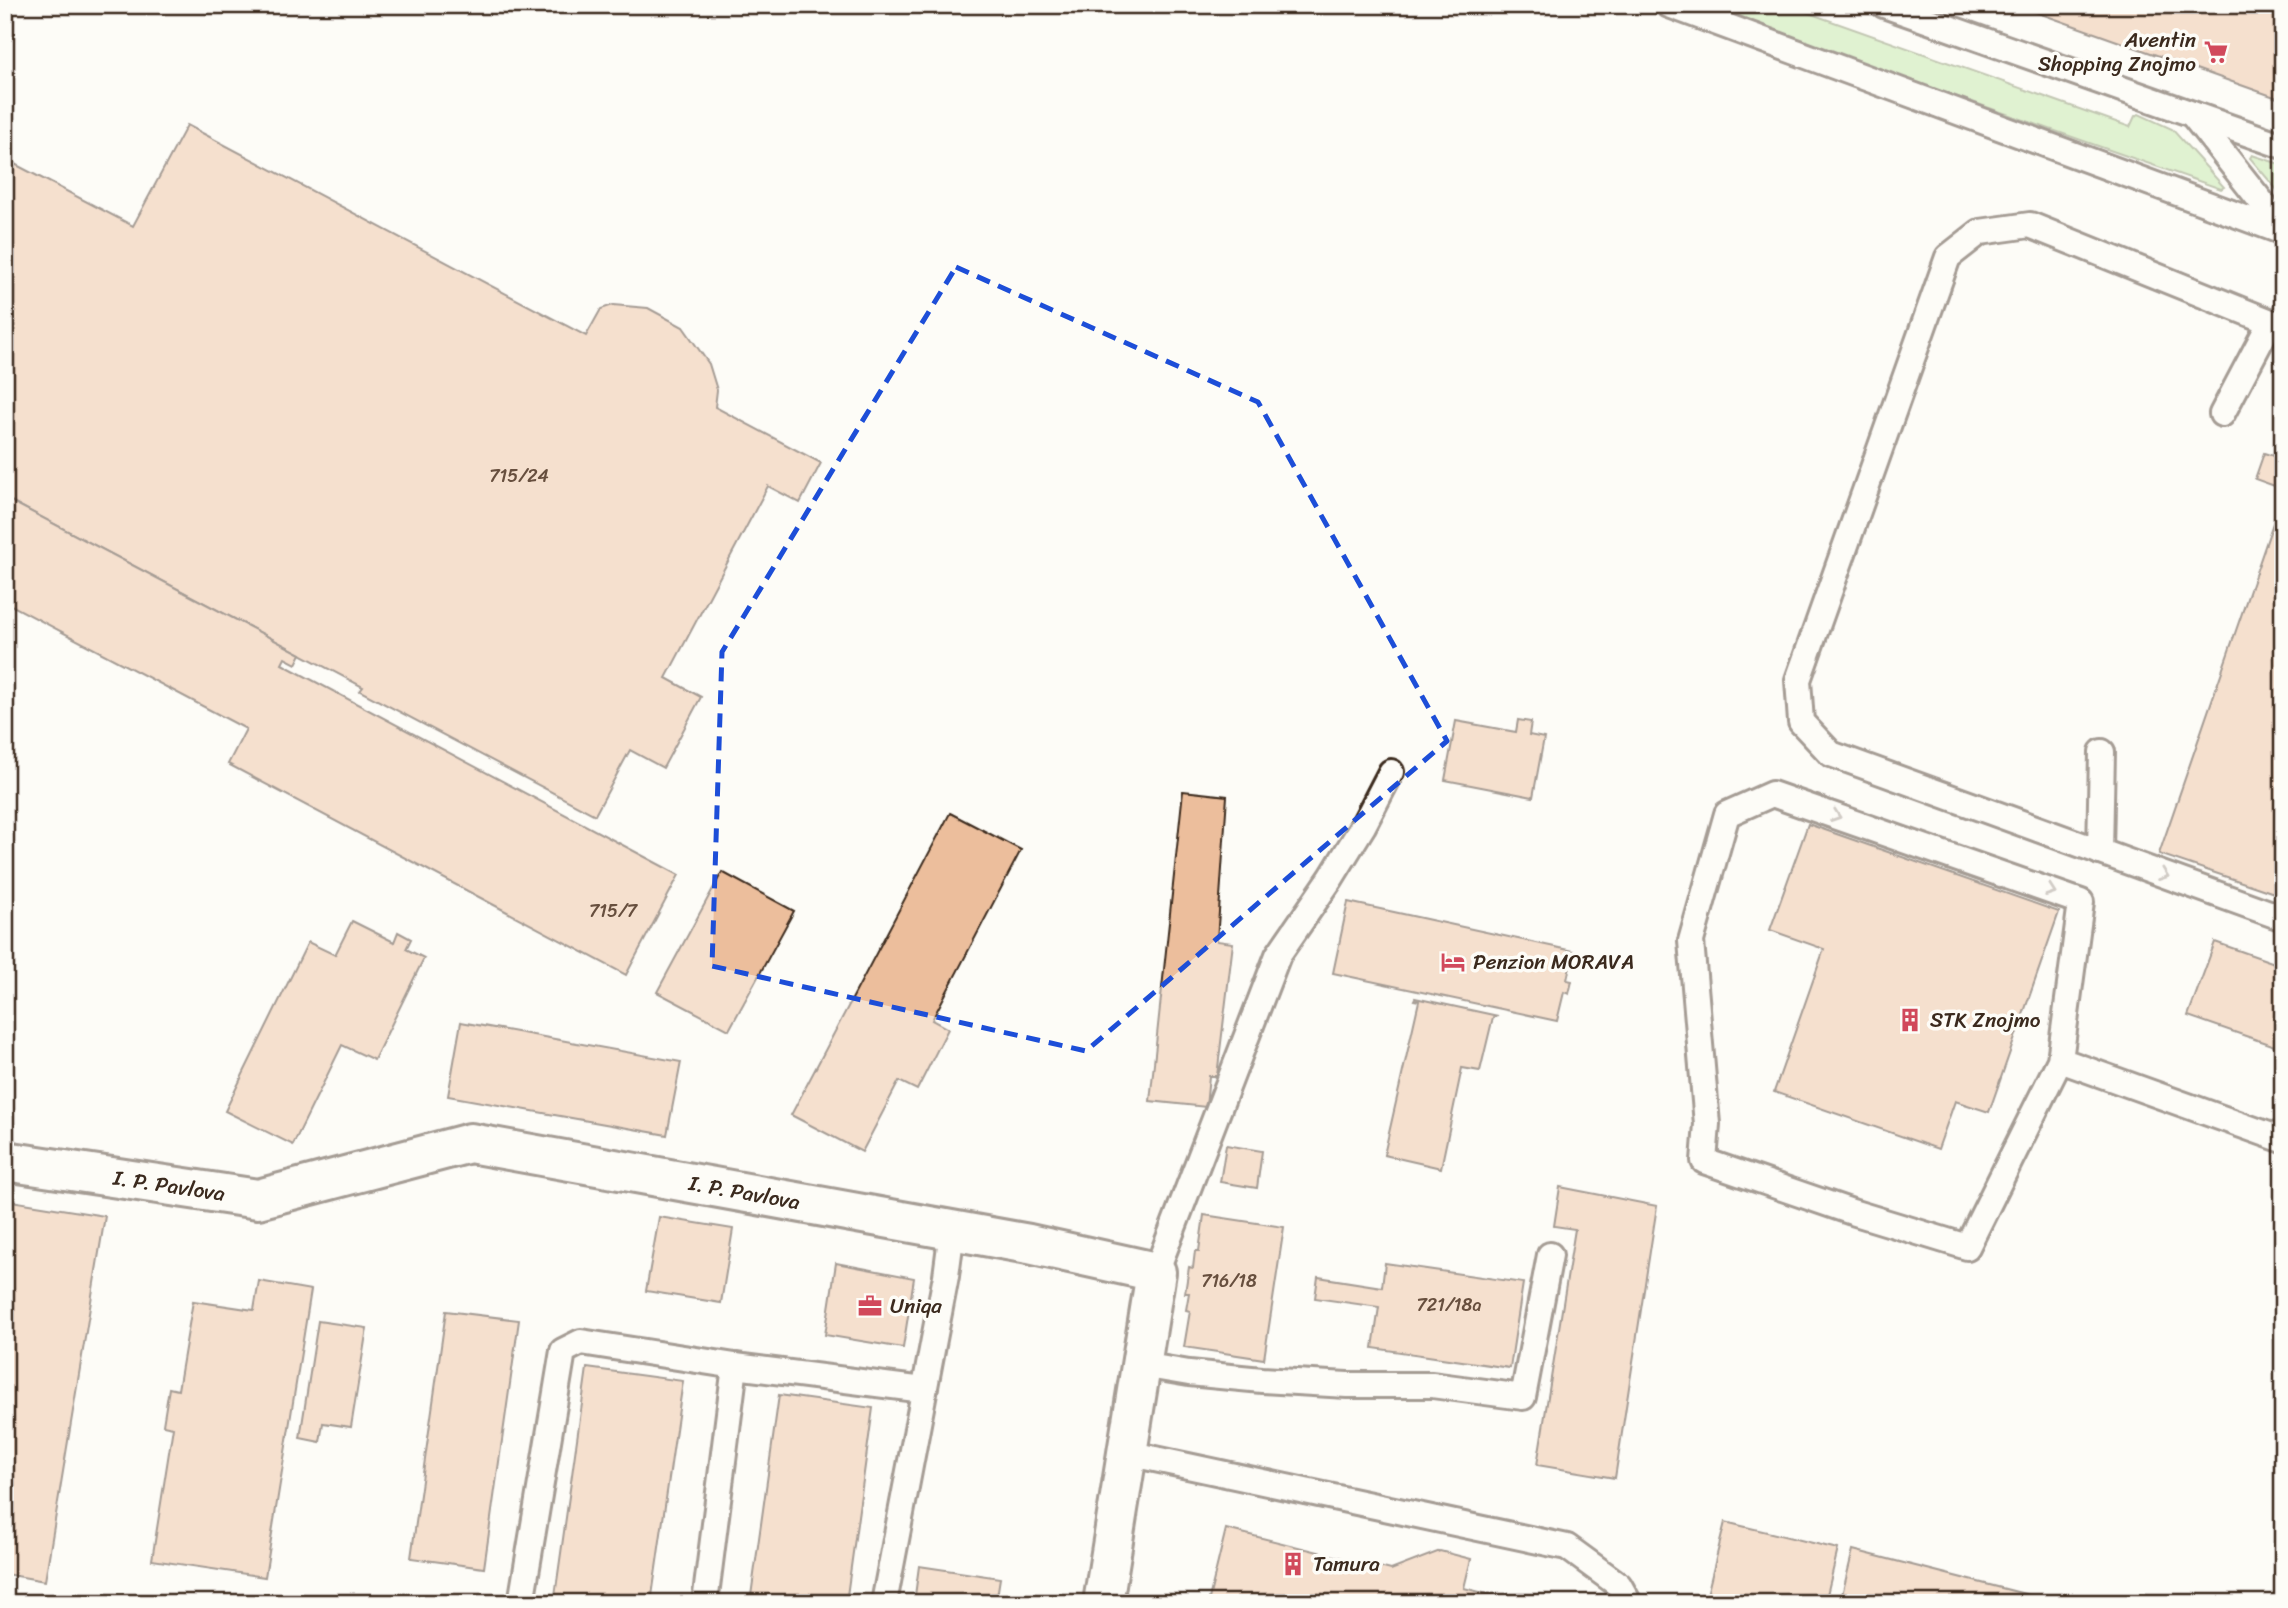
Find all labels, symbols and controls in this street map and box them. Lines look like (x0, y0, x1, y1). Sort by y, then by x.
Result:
place label: Aventin Shopping Znojmo (2038, 21, 2196, 83)
supermarket icon: Aventin Shopping Znojmo (2202, 38, 2230, 66)
house number: 715/24 (489, 460, 549, 492)
one-way arrow (1830, 808, 1842, 822)
one-way arrow (2157, 867, 2169, 881)
one-way arrow (2044, 883, 2056, 897)
house number: 715/7 (589, 895, 639, 927)
place label: Penzion MORAVA (1473, 943, 1634, 981)
hotel icon: Penzion MORAVA (1439, 948, 1467, 976)
place label: STK Znojmo (1930, 1001, 2041, 1039)
building icon: STK Znojmo (1896, 1006, 1924, 1034)
street label: I. P. Pavlova (110, 1158, 228, 1213)
street label: I. P. Pavlova (685, 1164, 803, 1221)
house number: 716/18 (1201, 1265, 1257, 1297)
place label: Uniqa (890, 1287, 942, 1325)
house number: 721/18a (1417, 1289, 1481, 1321)
office icon: Uniqa (856, 1292, 884, 1320)
place label: Tamura (1313, 1545, 1380, 1583)
building icon: Tamura (1279, 1550, 1307, 1578)

